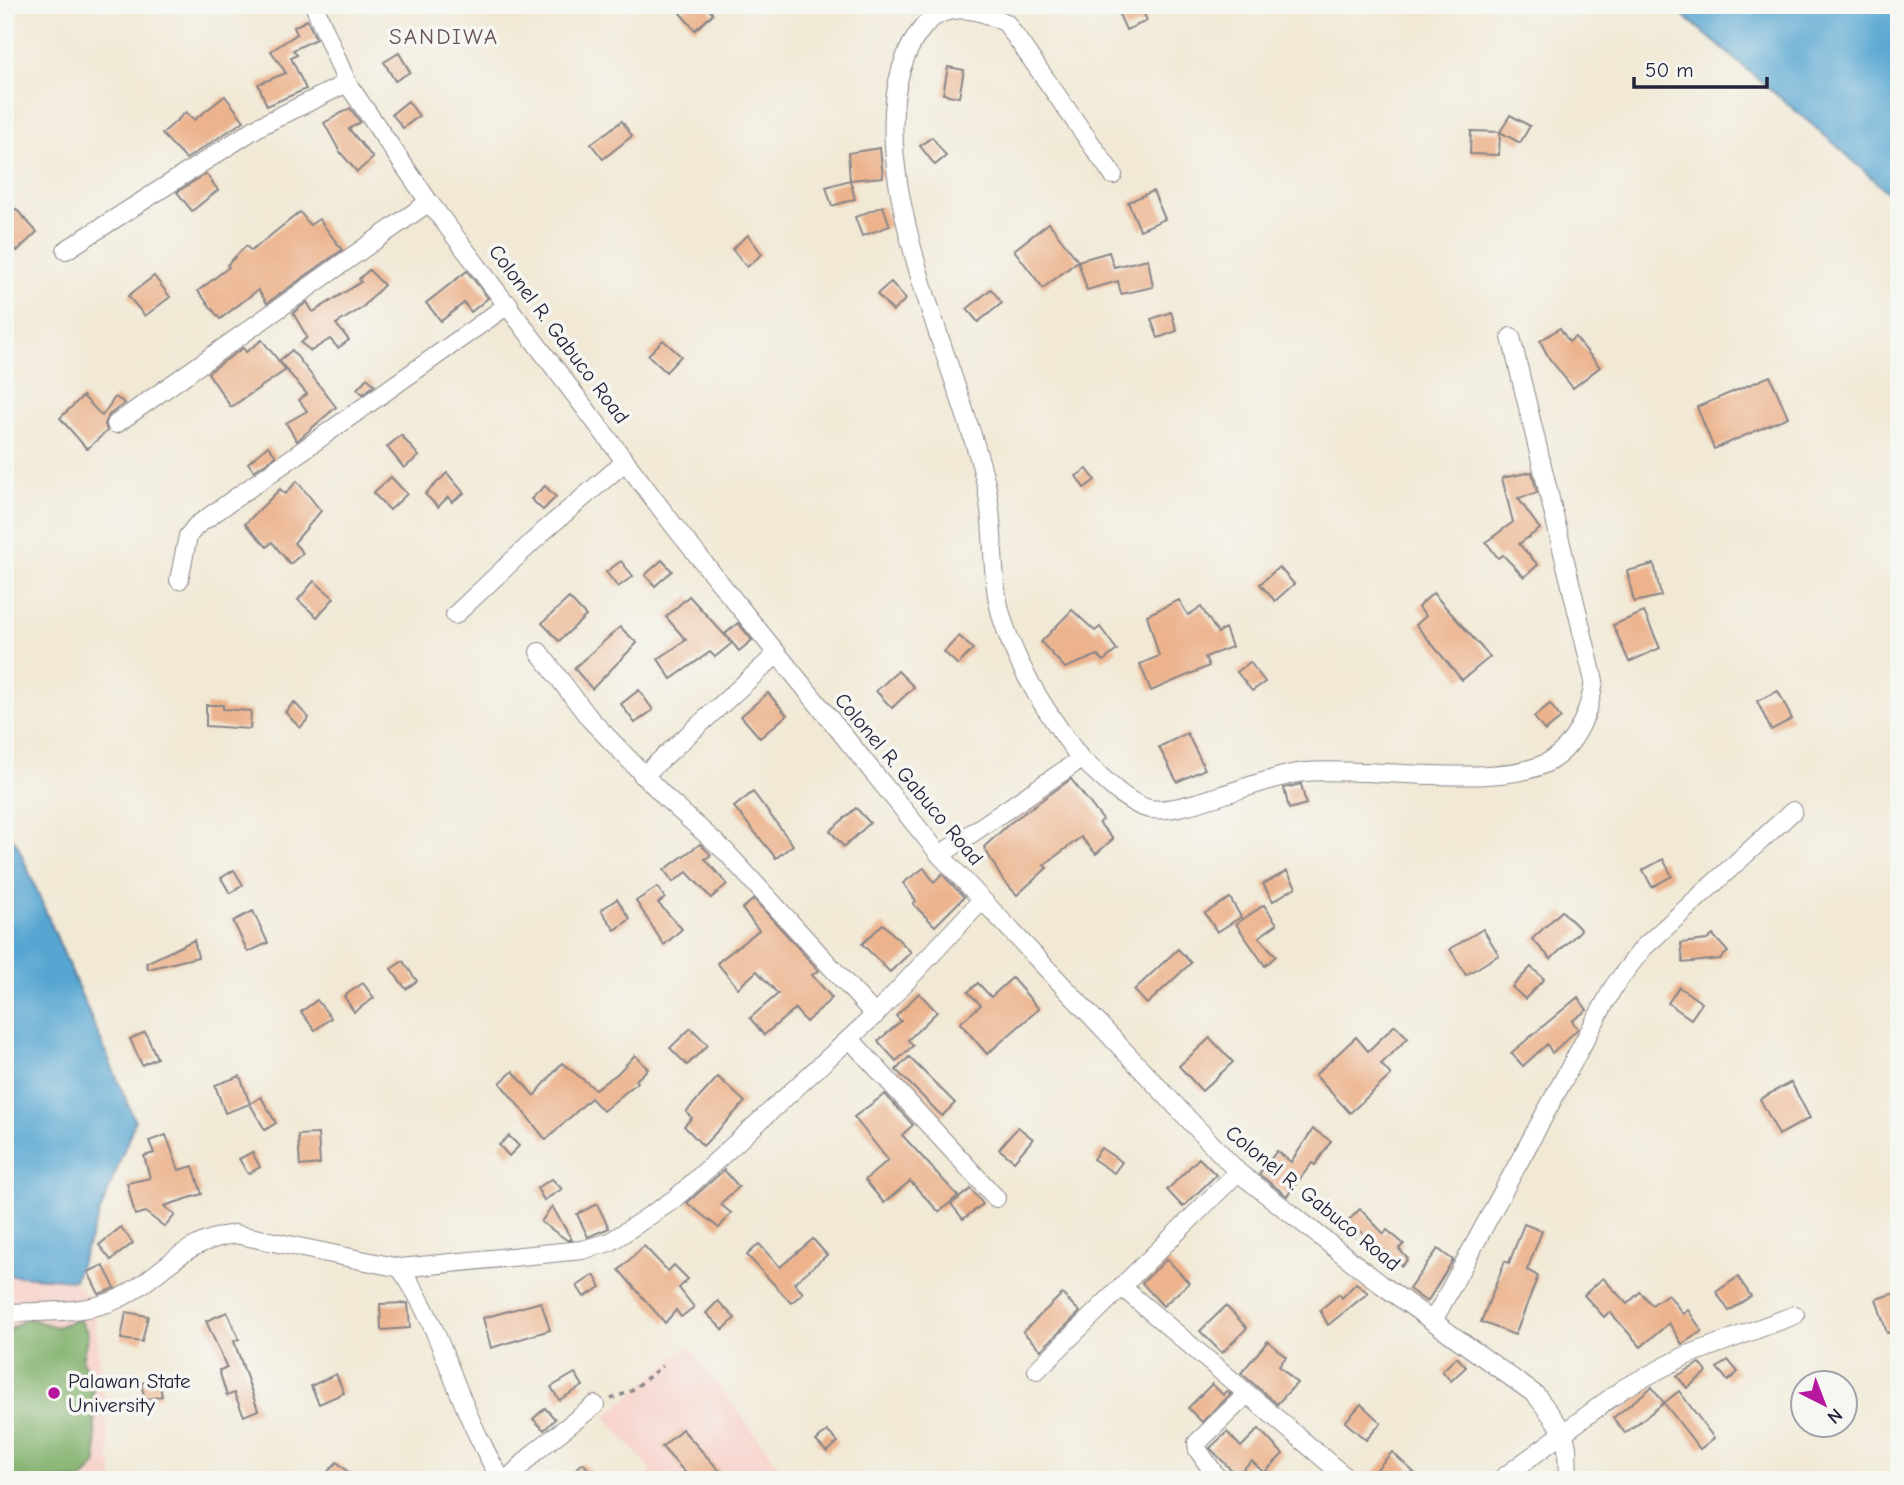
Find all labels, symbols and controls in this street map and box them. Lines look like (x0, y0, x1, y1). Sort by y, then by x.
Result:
district label: SANDIWA (389, 23, 499, 50)
scale bar (1634, 46, 1768, 90)
text: 50 m (1645, 58, 1694, 82)
street label: Colonel R. Gabuco Road (484, 240, 634, 428)
street label: Colonel R. Gabuco Road (830, 688, 988, 870)
street label: Colonel R. Gabuco Road (1221, 1120, 1405, 1276)
place label: Palawan State University (68, 1369, 191, 1417)
north arrow (1788, 1370, 1858, 1440)
marker: Palawan State University (46, 1385, 62, 1401)
text: N (1823, 1404, 1847, 1428)

